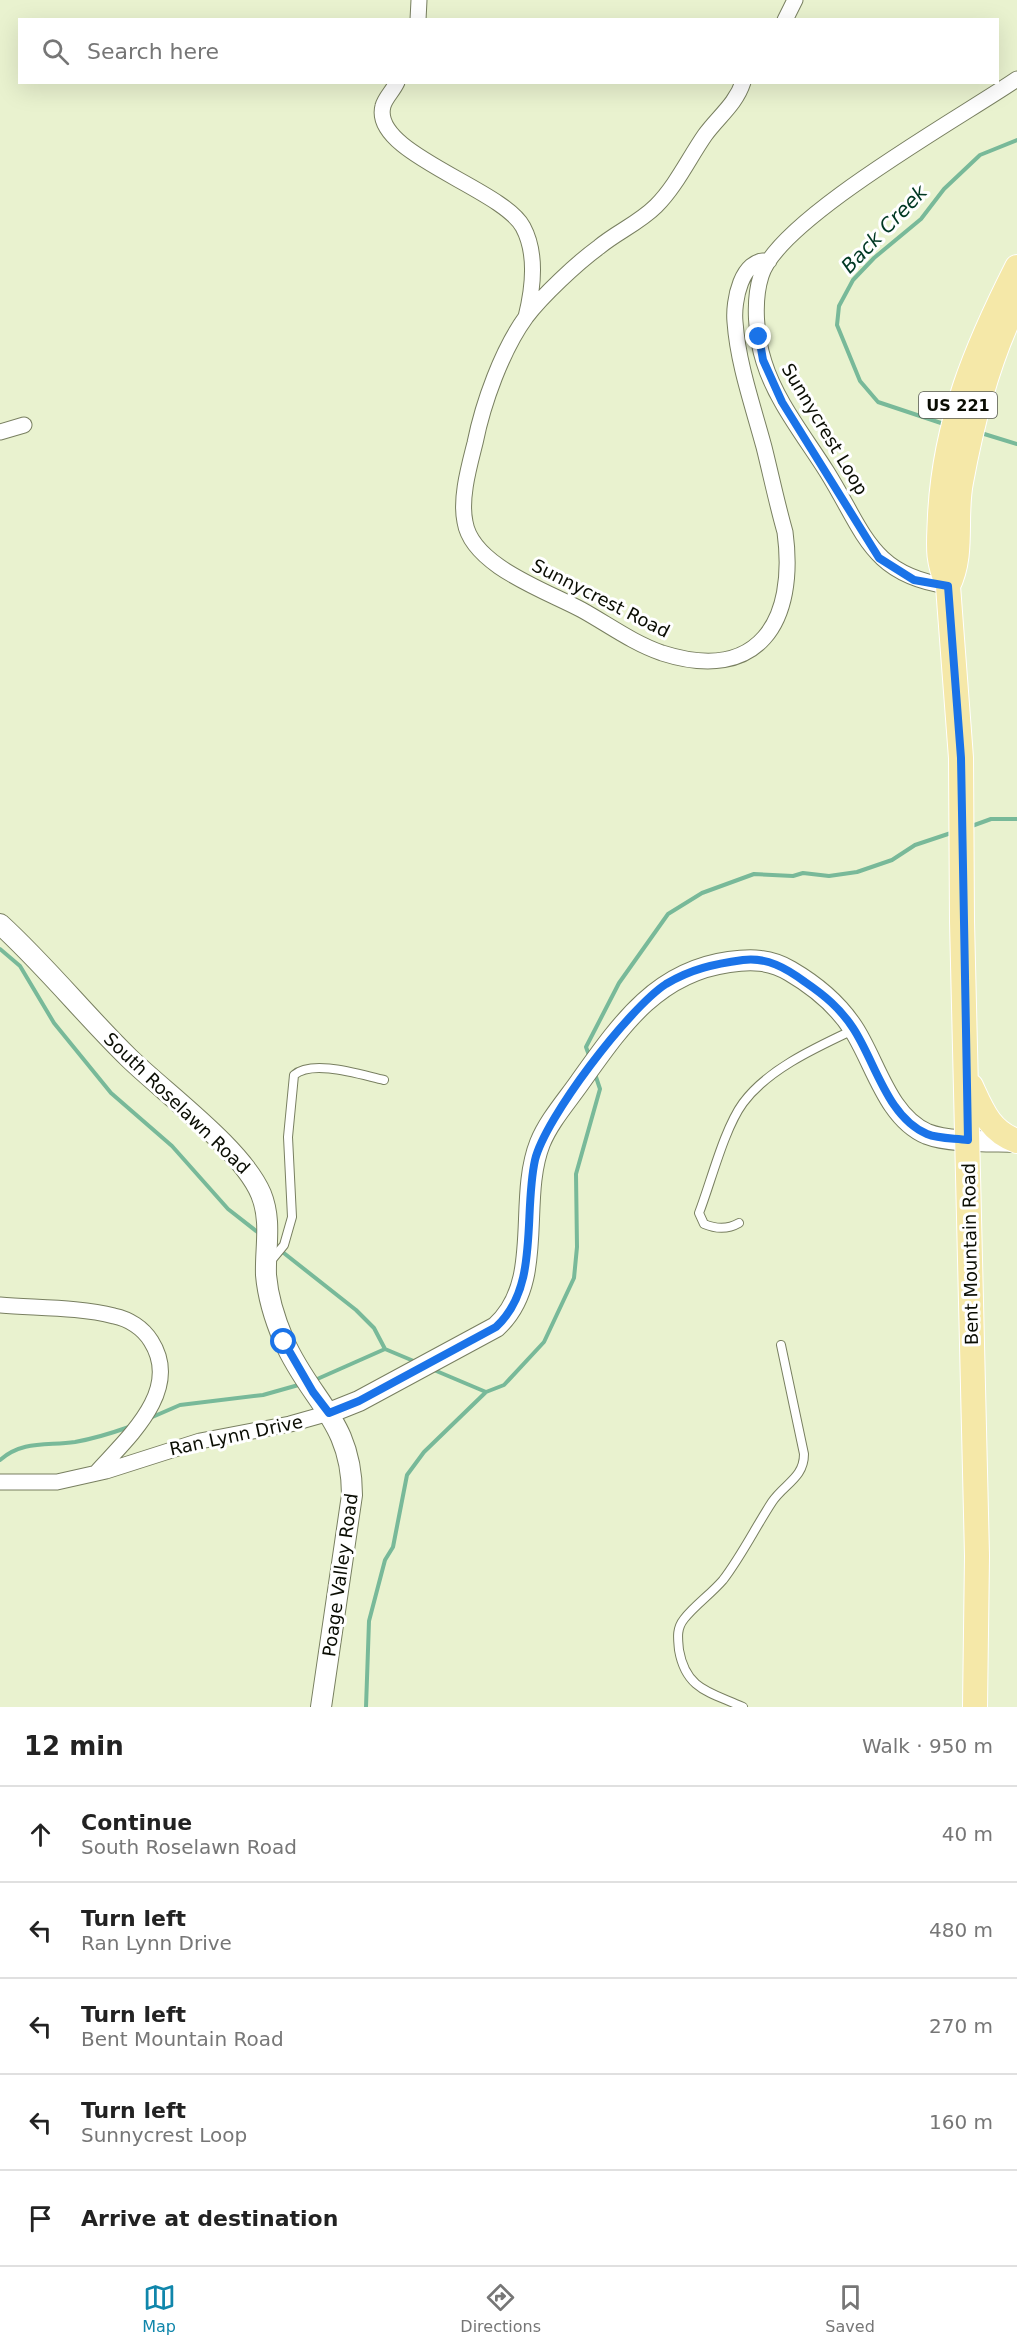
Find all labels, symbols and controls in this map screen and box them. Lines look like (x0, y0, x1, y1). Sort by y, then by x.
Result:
search box (18, 18, 999, 84)
icon: search (39, 35, 72, 68)
text: Search here (87, 39, 219, 64)
water label: Back Creek (836, 179, 933, 278)
route end (745, 323, 771, 349)
street label: Sunnycrest Loop (777, 359, 873, 499)
road number: US 221 (919, 392, 997, 418)
street label: Sunnycrest Road (529, 554, 673, 642)
street label: South Roselawn Road (100, 1028, 254, 1178)
street label: Bent Mountain Road (958, 1163, 982, 1345)
route start (270, 1328, 296, 1354)
street label: Ran Lynn Drive (167, 1411, 305, 1459)
street label: Poage Valley Road (318, 1492, 362, 1658)
text: 12 min (24, 1731, 124, 1761)
text: Walk · 950 m (862, 1734, 993, 1758)
text: Continue (81, 1810, 192, 1835)
icon: ahead (24, 1818, 57, 1851)
text: 40 m (942, 1822, 993, 1846)
text: South Roselawn Road (81, 1835, 297, 1859)
text: Turn left (81, 1906, 186, 1931)
icon: left (24, 1914, 57, 1947)
text: 480 m (929, 1918, 993, 1942)
text: Ran Lynn Drive (81, 1931, 232, 1955)
text: Turn left (81, 2002, 186, 2027)
icon: left (24, 2010, 57, 2043)
text: 270 m (929, 2014, 993, 2038)
text: Bent Mountain Road (81, 2027, 284, 2051)
text: Turn left (81, 2098, 186, 2123)
icon: left (24, 2106, 57, 2139)
text: 160 m (929, 2110, 993, 2134)
text: Sunnycrest Loop (81, 2123, 247, 2147)
icon: arrive (24, 2202, 57, 2235)
text: Arrive at destination (81, 2206, 338, 2231)
tab: Map (142, 2281, 176, 2336)
tab: Directions (460, 2281, 541, 2336)
tab: Saved (825, 2281, 875, 2336)

